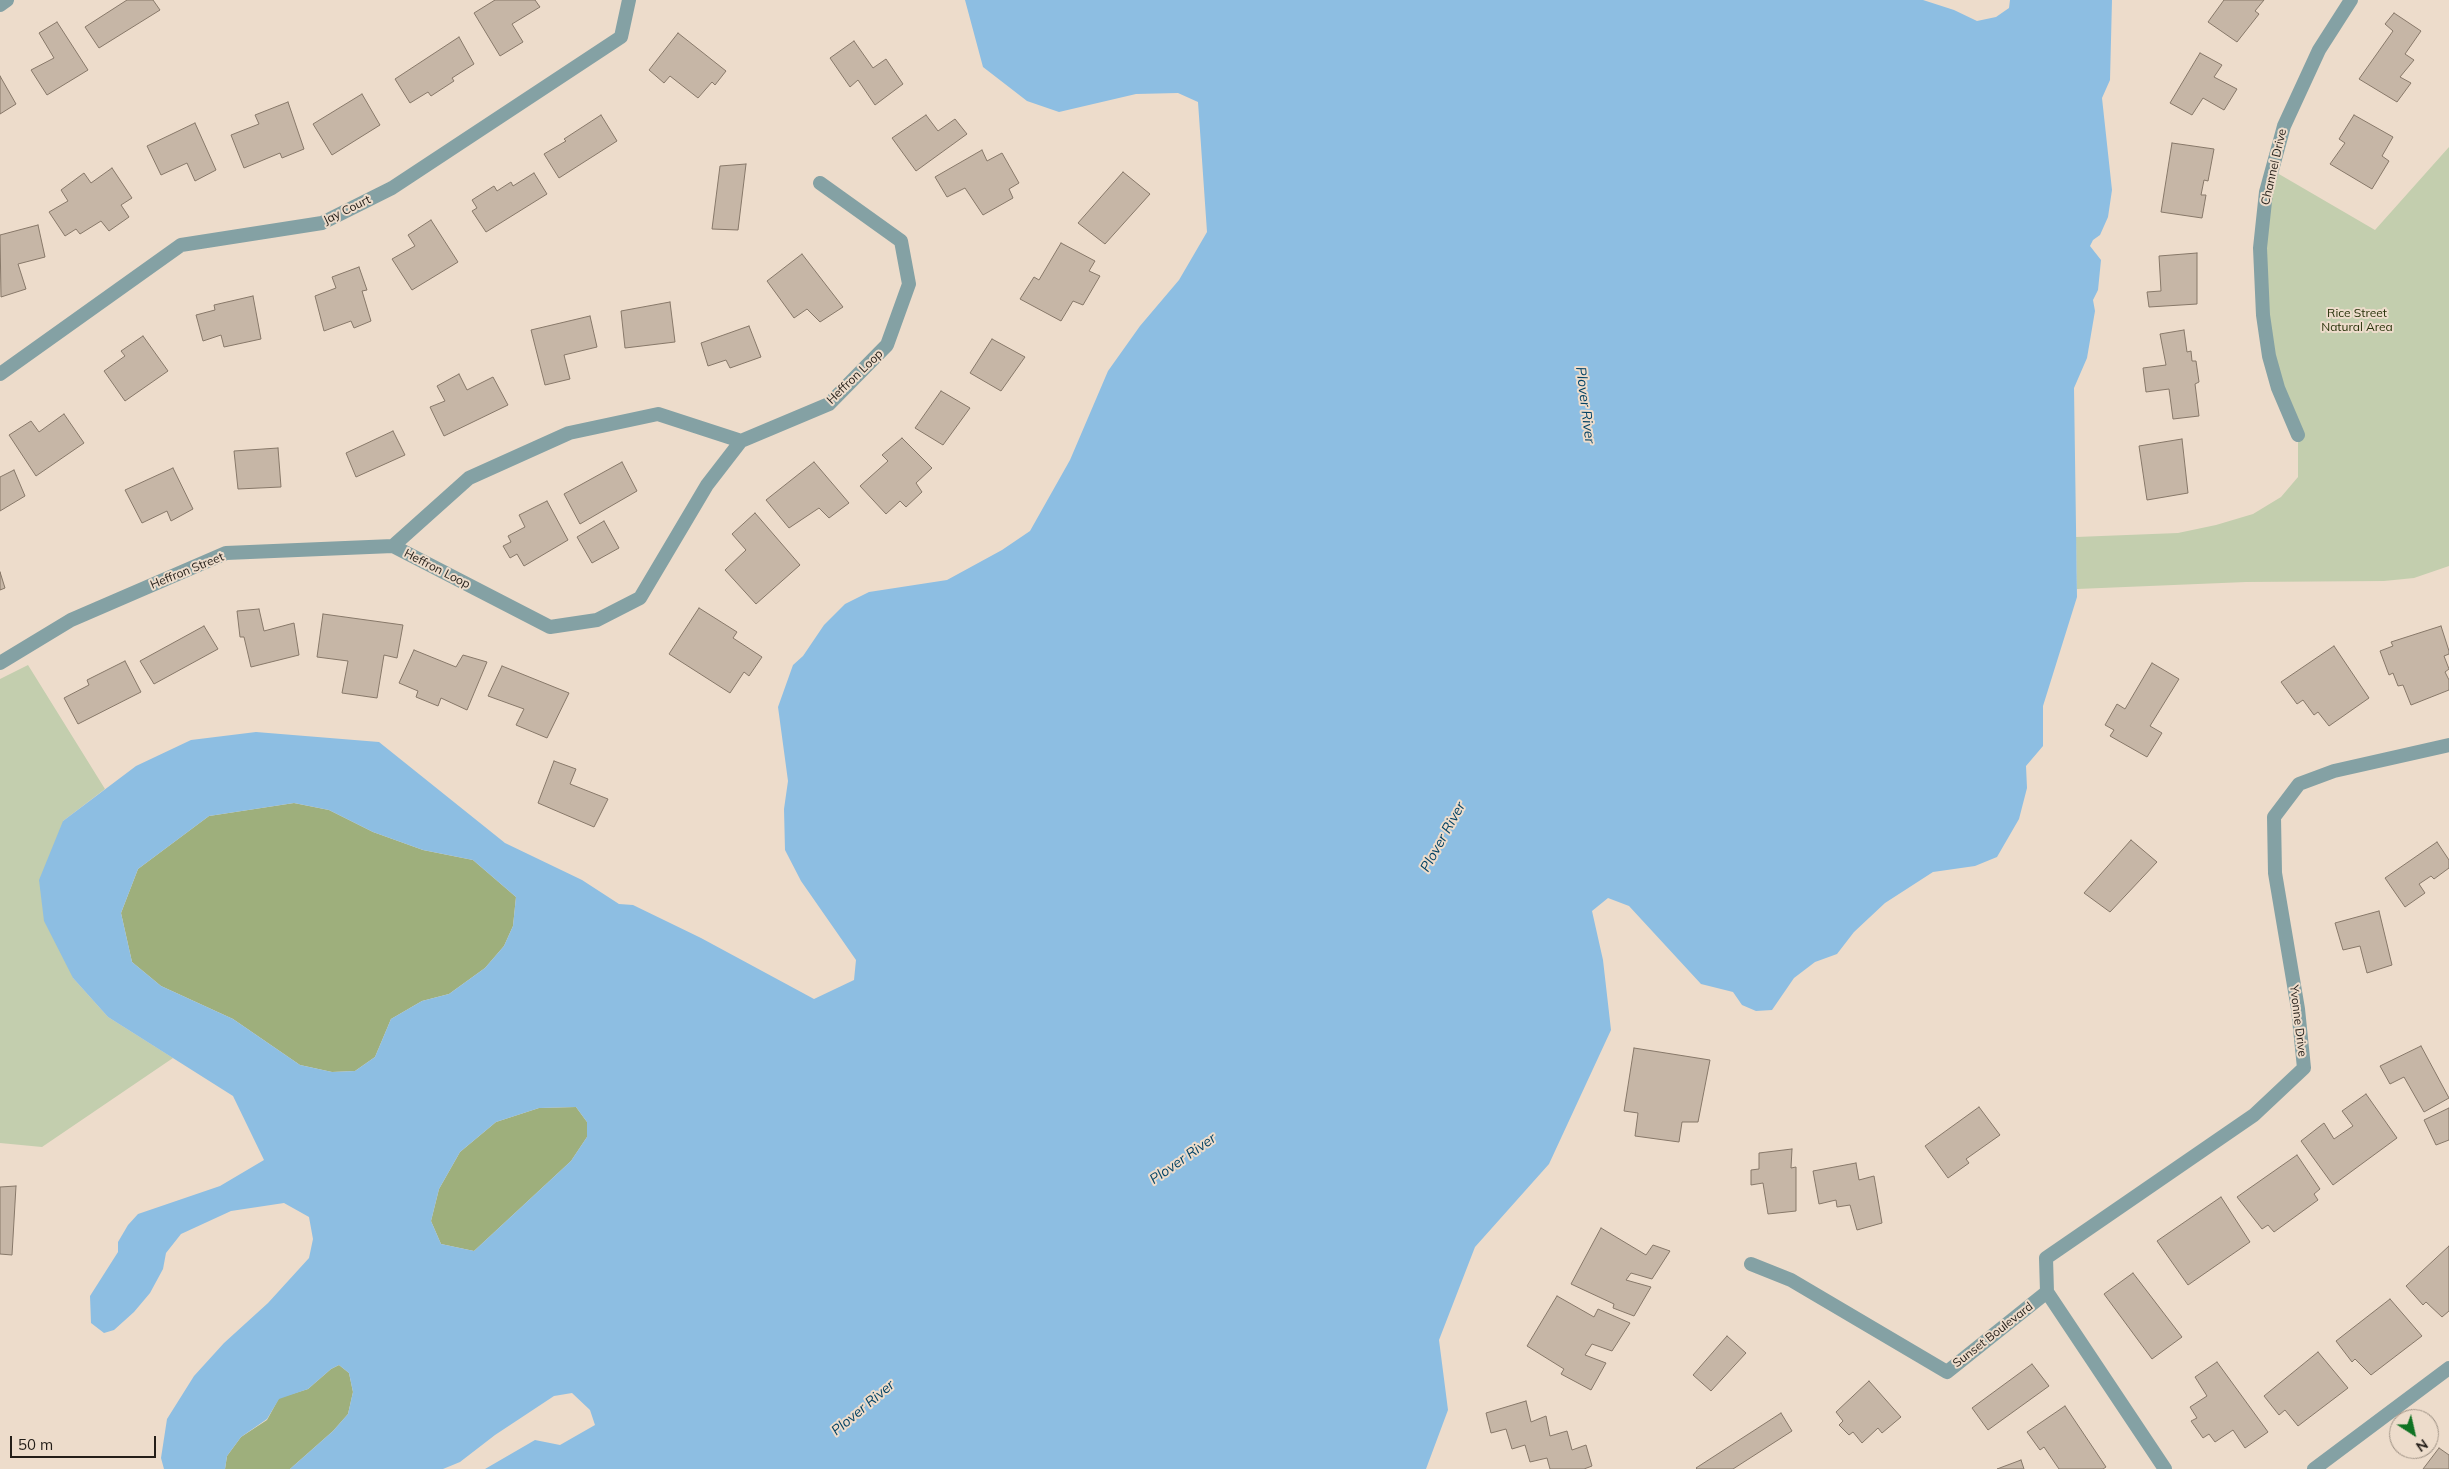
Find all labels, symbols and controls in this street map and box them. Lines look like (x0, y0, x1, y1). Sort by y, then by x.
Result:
street label: Channel Drive (2258, 127, 2290, 207)
street label: Jay Court (321, 192, 373, 228)
park label: Rice Street Natural Area (2321, 306, 2393, 334)
street label: Heffron Loop (824, 347, 886, 407)
water label: Plover River (1572, 366, 1598, 444)
street label: Heffron Loop (402, 546, 472, 592)
street label: Heffron Street (148, 550, 226, 592)
water label: Plover River (1417, 799, 1469, 875)
street label: Yvonne Drive (2286, 984, 2310, 1058)
water label: Plover River (1147, 1130, 1219, 1188)
street label: Sunset Boulevard (1950, 1299, 2036, 1371)
water label: Plover River (828, 1377, 898, 1439)
north arrow (2389, 1409, 2439, 1459)
scale bar (12, 1426, 159, 1458)
text: 50 m (18, 1435, 53, 1454)
text: N (2413, 1435, 2432, 1456)

